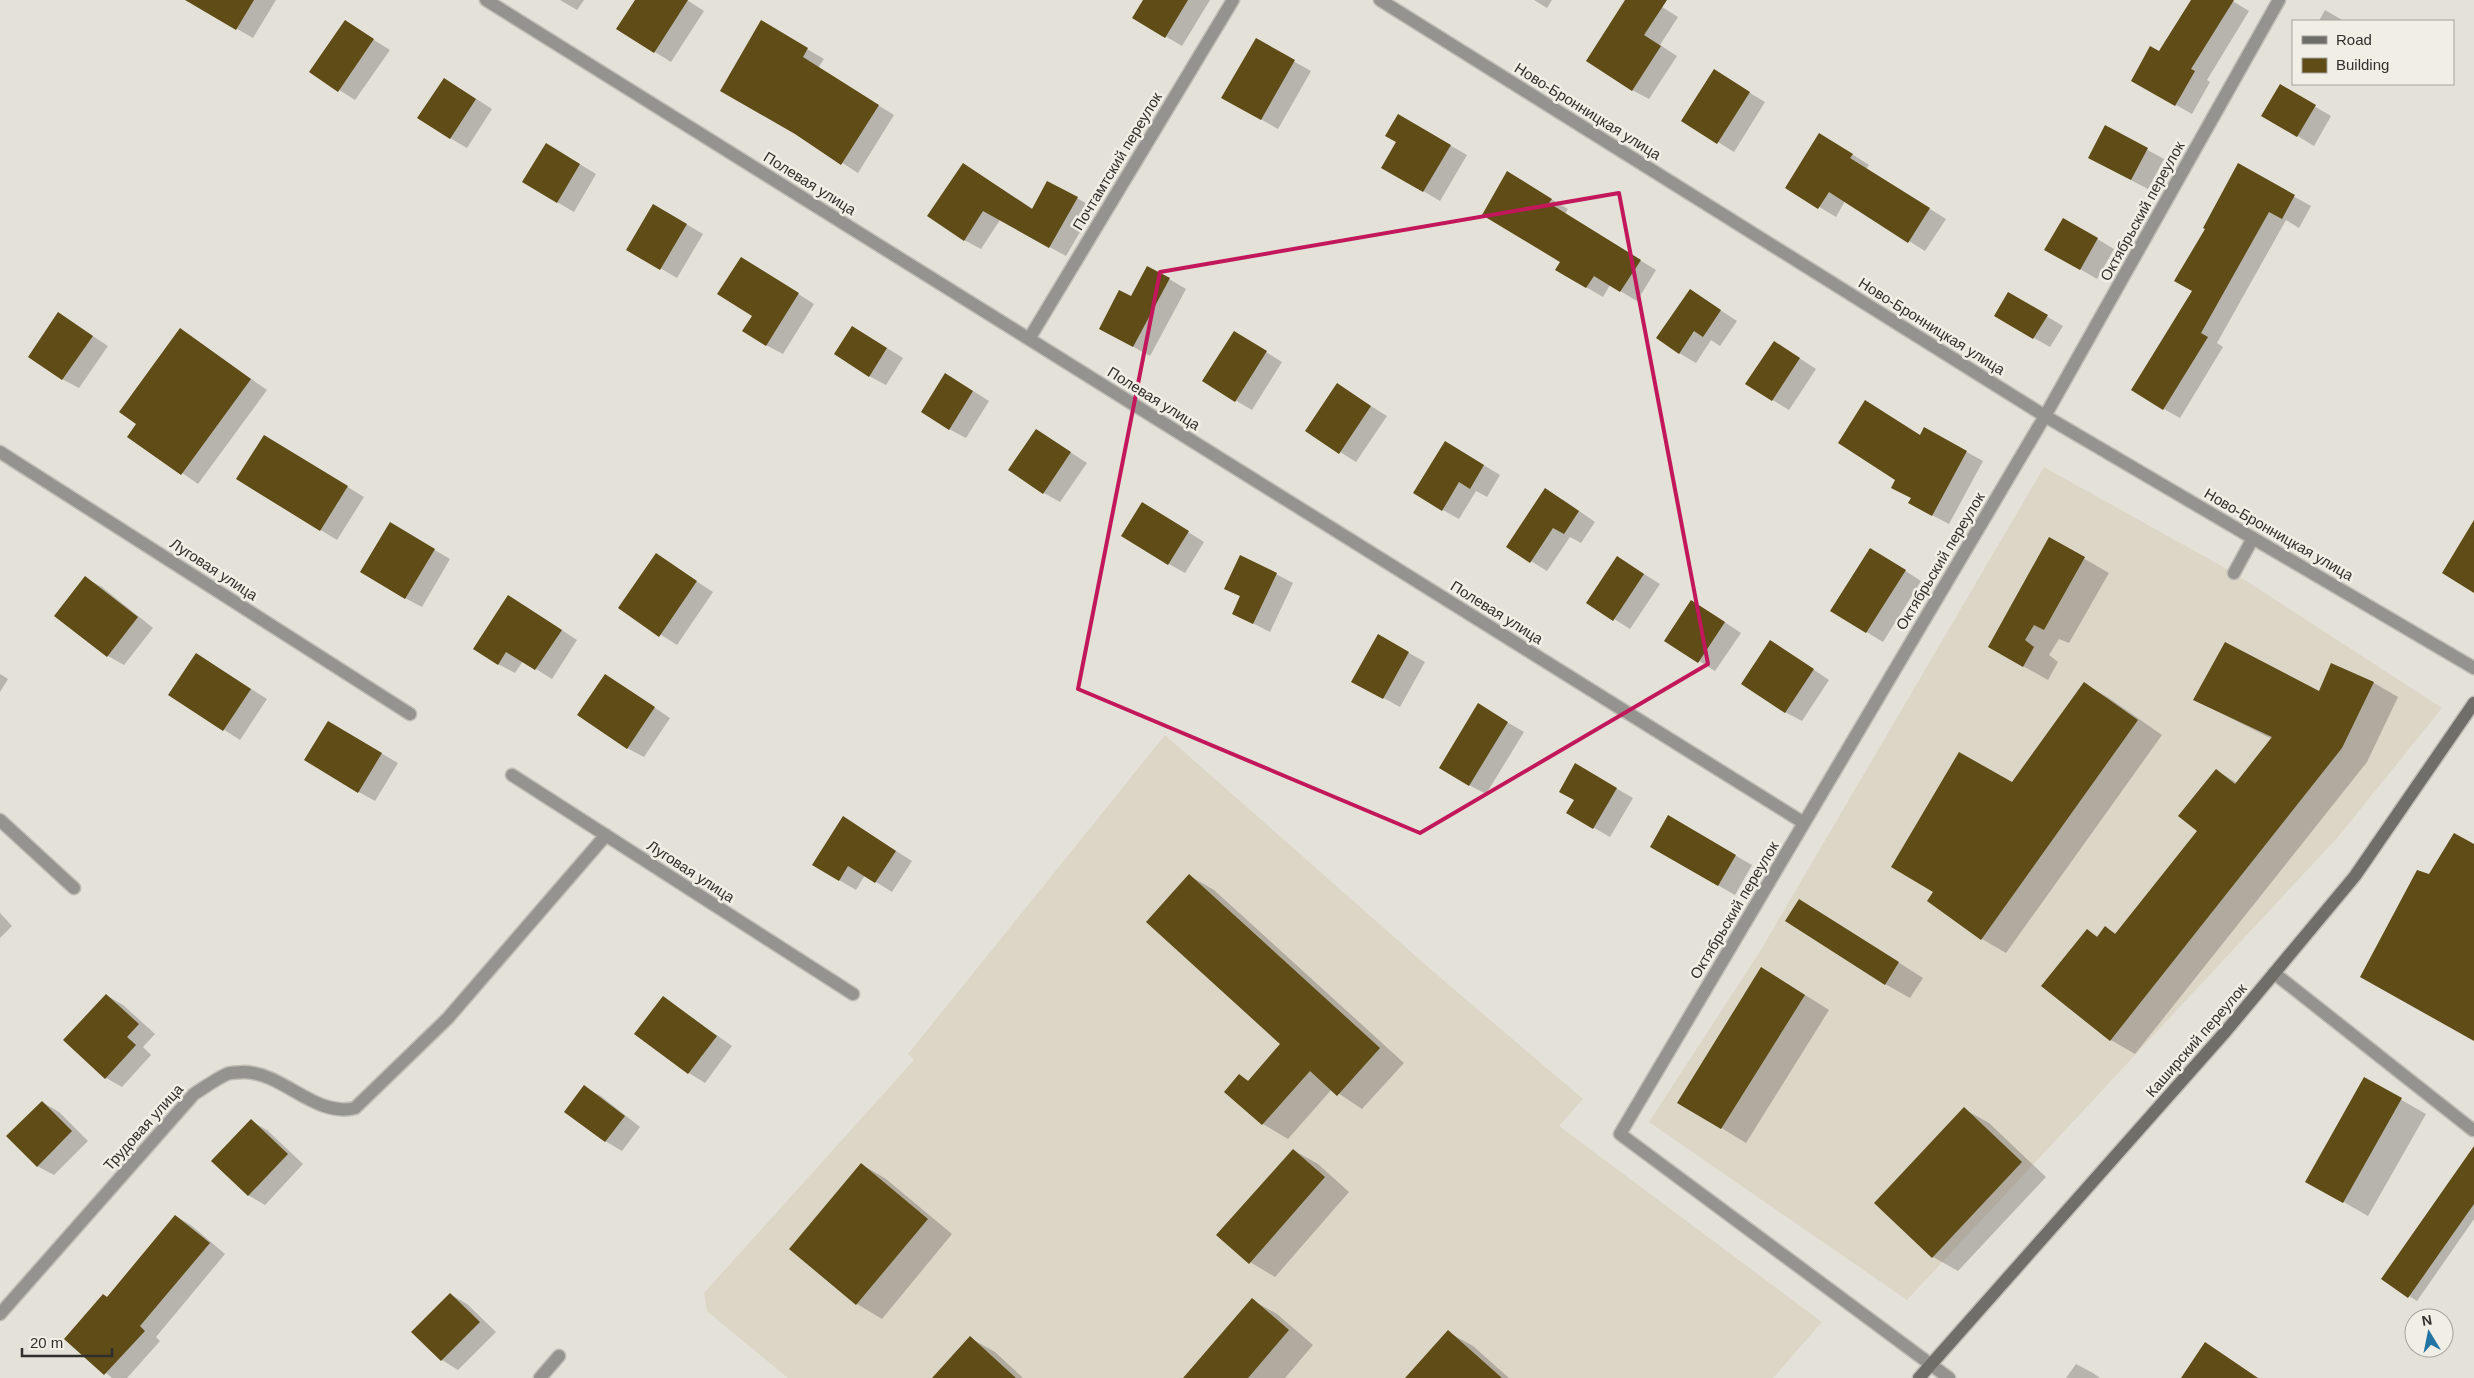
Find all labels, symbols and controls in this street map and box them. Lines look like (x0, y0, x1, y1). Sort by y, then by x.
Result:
legend (2292, 20, 2454, 85)
text: Road (2336, 31, 2372, 48)
text: Building (2336, 56, 2389, 73)
street label: Ново-Бронницкая улица (1512, 59, 1665, 163)
street label: Почтамтский переулок (1069, 89, 1165, 233)
street label: Октябрьский переулок (2096, 138, 2188, 284)
street label: Полевая улица (761, 148, 860, 219)
street label: Ново-Бронницкая улица (1856, 274, 2009, 378)
street label: Полевая улица (1105, 363, 1204, 434)
street label: Ново-Бронницкая улица (2202, 484, 2357, 584)
street label: Октябрьский переулок (1892, 489, 1988, 633)
street label: Луговая улица (167, 534, 261, 604)
street label: Полевая улица (1448, 577, 1547, 648)
street label: Луговая улица (644, 836, 738, 906)
street label: Октябрьский переулок (1686, 838, 1782, 982)
street label: Каширский переулок (2142, 979, 2250, 1100)
street label: Трудовая улица (100, 1080, 187, 1174)
north arrow (2404, 1308, 2454, 1358)
text: N (2420, 1311, 2433, 1329)
scale bar (22, 1326, 112, 1358)
text: 20 m (30, 1334, 63, 1351)

